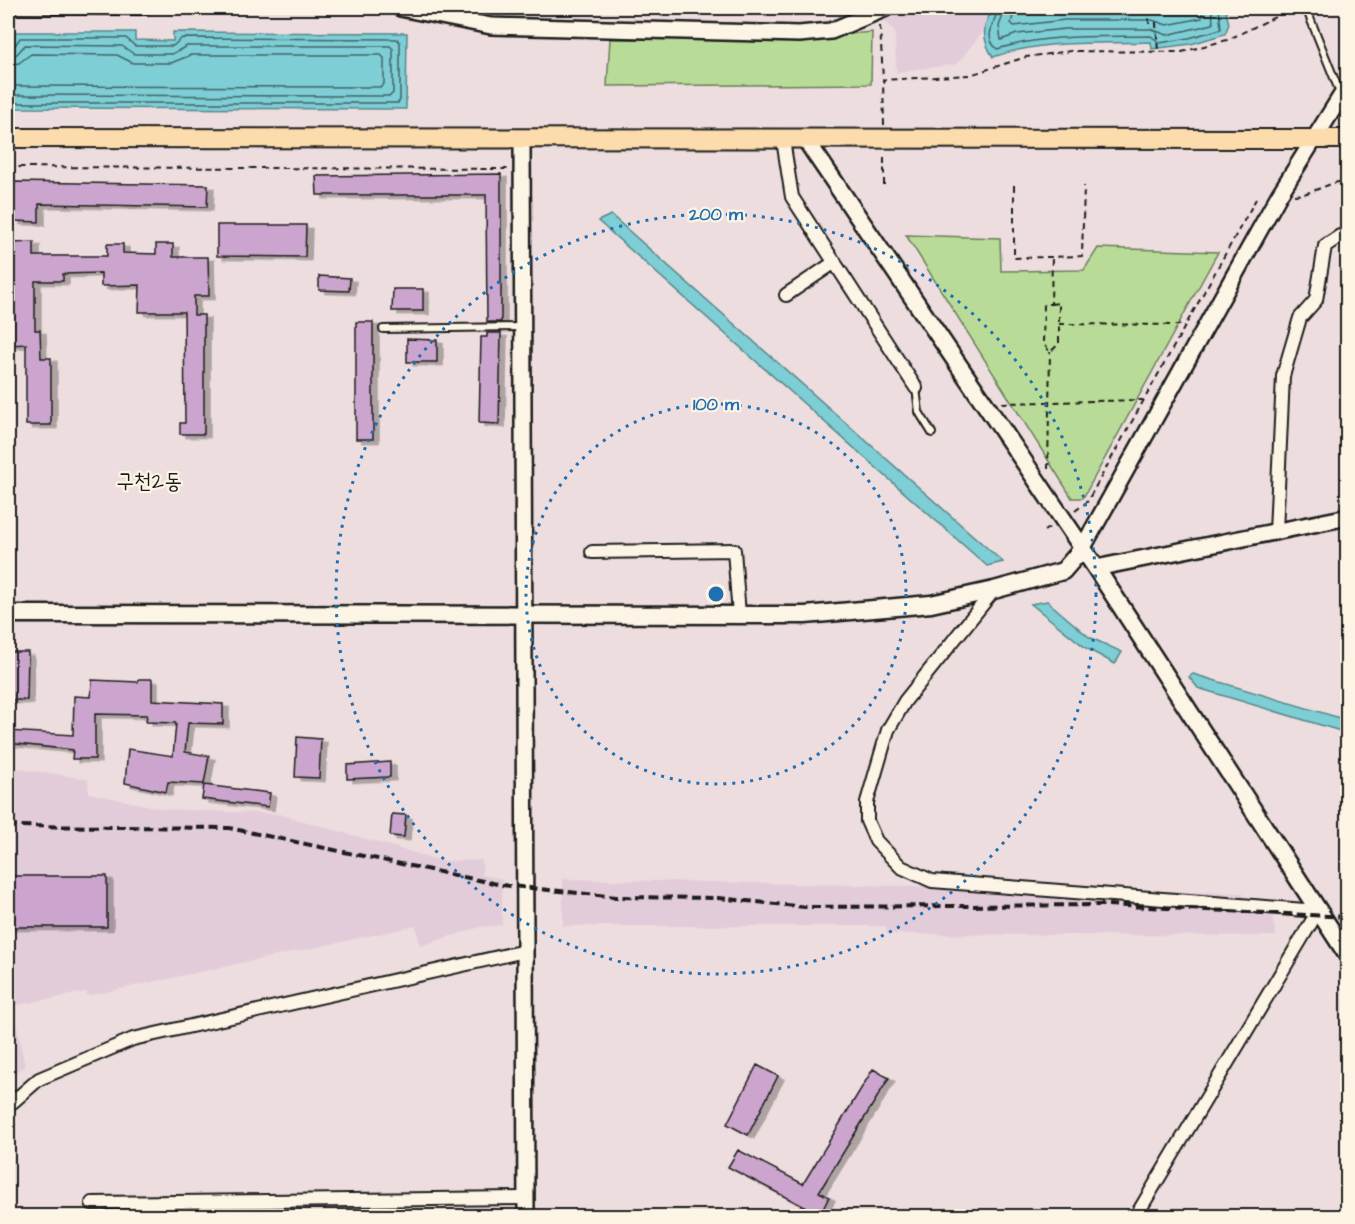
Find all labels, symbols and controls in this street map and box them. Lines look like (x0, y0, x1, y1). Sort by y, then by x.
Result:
text: 200 m (688, 202, 744, 227)
text: 100 m (693, 392, 740, 417)
district label: 구천2동 (116, 466, 182, 497)
centre of rings (706, 584, 726, 604)

